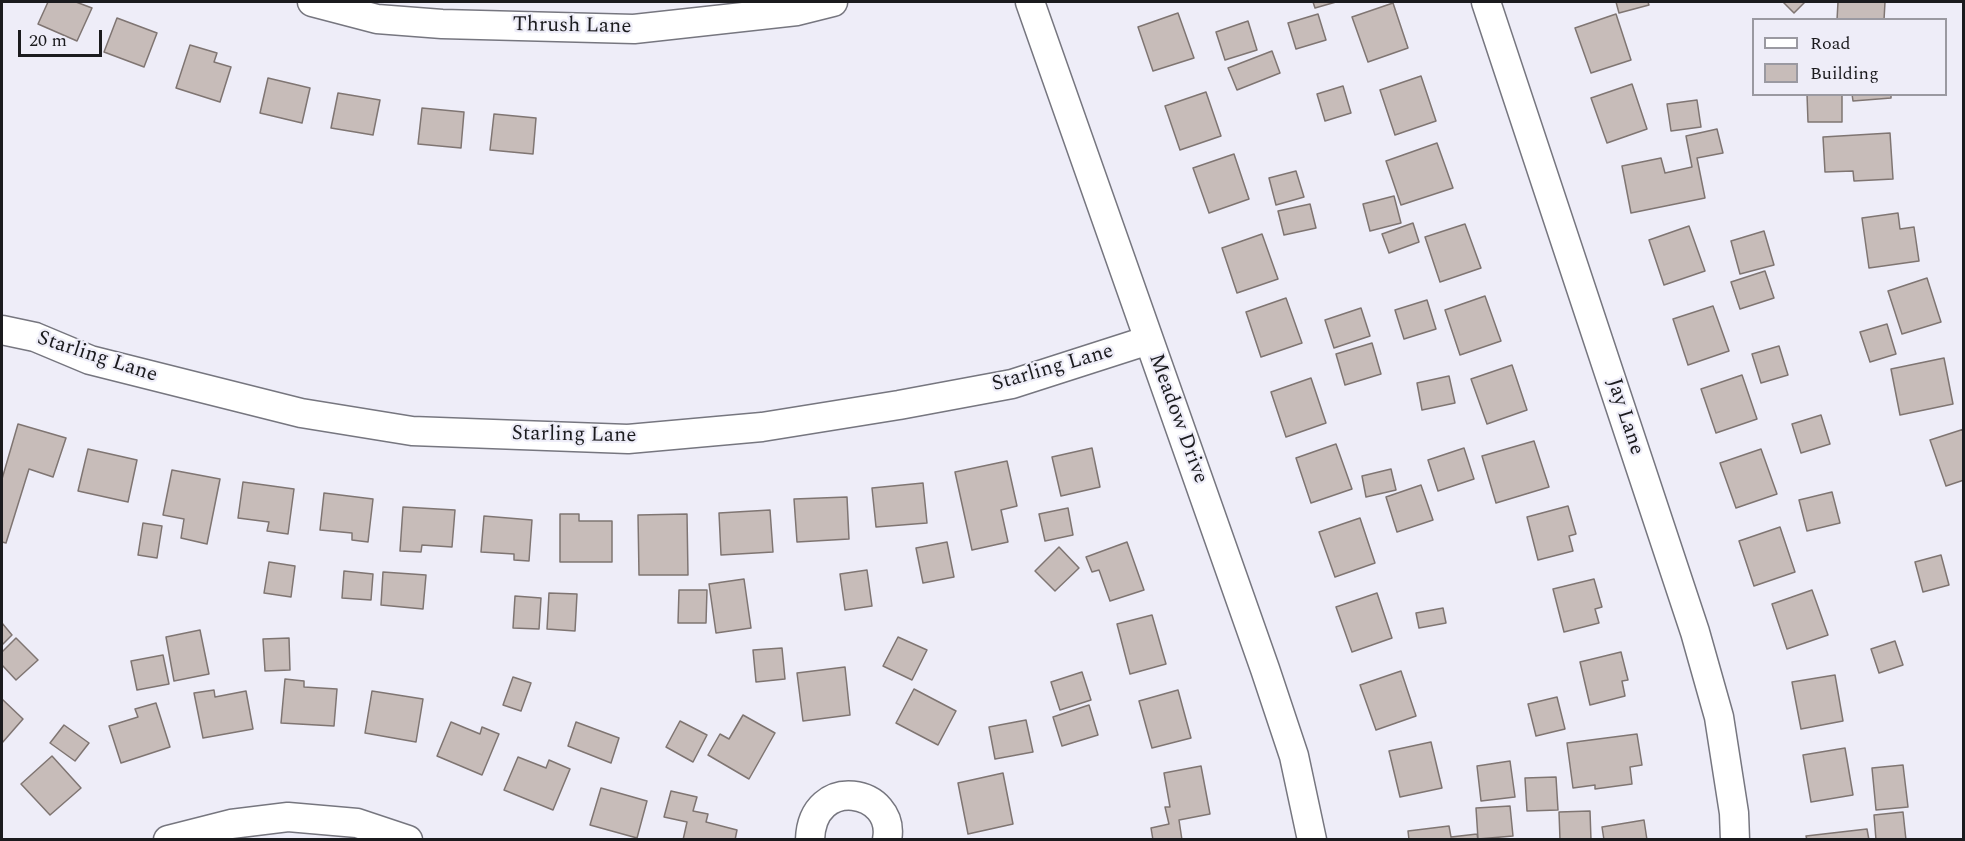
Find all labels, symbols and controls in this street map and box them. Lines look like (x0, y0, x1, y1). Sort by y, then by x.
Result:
street label: Thrush Lane (512, 13, 632, 41)
scale bar (21, 18, 105, 56)
legend (1752, 18, 1947, 96)
text: 20 m (29, 27, 67, 54)
text: Road (1810, 30, 1851, 57)
text: Building (1810, 60, 1879, 87)
street label: Starling Lane (34, 327, 160, 389)
street label: Starling Lane (989, 340, 1117, 398)
street label: Meadow Drive (1142, 351, 1212, 487)
street label: Jay Lane (1600, 376, 1648, 458)
street label: Starling Lane (511, 422, 637, 450)

